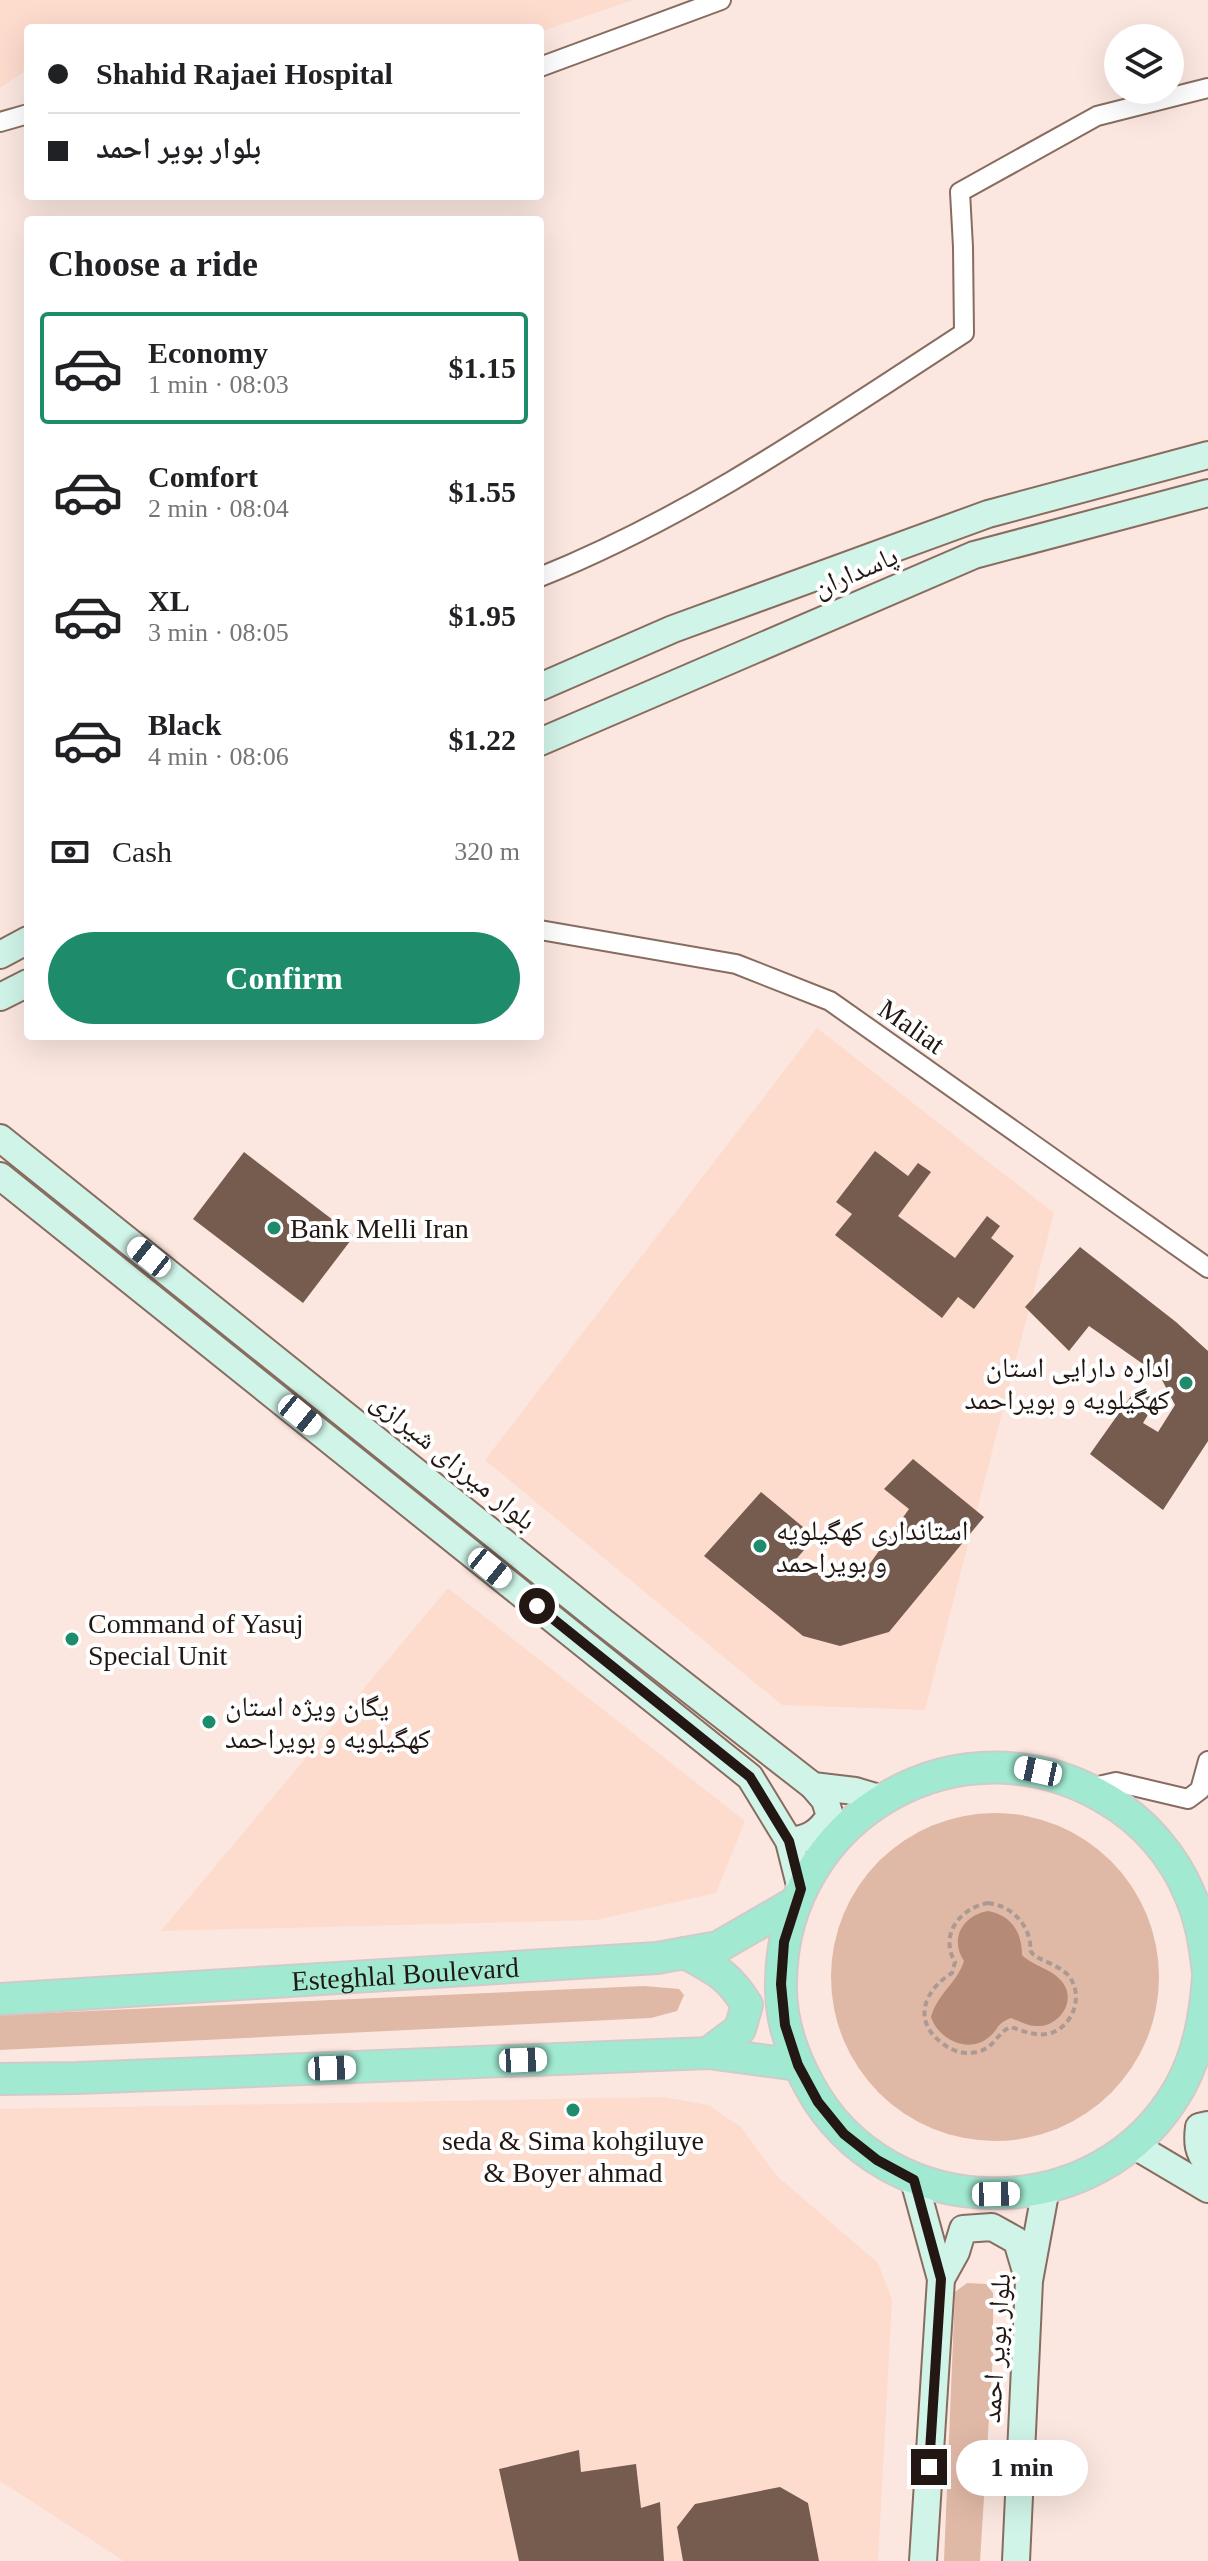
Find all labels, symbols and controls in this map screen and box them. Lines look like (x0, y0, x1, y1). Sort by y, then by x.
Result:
map controls (1104, 24, 1184, 104)
button: layers (1104, 24, 1184, 104)
text: Shahid Rajaei Hospital (96, 57, 393, 90)
text: بلوار بویر احمد (96, 131, 261, 164)
text: Choose a ride (48, 244, 258, 284)
icon: car (52, 332, 124, 404)
text: Economy (148, 336, 268, 369)
text: $1.15 (449, 351, 516, 384)
text: 1 min · 08:03 (148, 370, 289, 399)
icon: car (52, 456, 124, 528)
text: Comfort (148, 460, 258, 493)
text: $1.55 (449, 475, 516, 508)
text: 2 min · 08:04 (148, 494, 289, 523)
street label: پاسداران (808, 540, 903, 604)
icon: car (52, 580, 124, 652)
text: XL (148, 584, 190, 617)
text: $1.95 (449, 599, 516, 632)
text: 3 min · 08:05 (148, 618, 289, 647)
icon: car (52, 704, 124, 776)
text: Black (148, 708, 221, 741)
text: $1.22 (449, 723, 516, 756)
text: 4 min · 08:06 (148, 742, 289, 771)
icon: cash (48, 830, 92, 874)
text: Cash (112, 835, 172, 868)
text: 320 m (454, 837, 520, 866)
button: Confirm (48, 932, 520, 1024)
street label: Maliat (873, 993, 951, 1060)
place label: Bank Melli Iran (290, 1213, 469, 1244)
marker: Bank Melli Iran (265, 1219, 283, 1237)
car (123, 1233, 175, 1281)
place label: اداره دارایی استان کهگیلویه و بویراحمد (964, 1352, 1170, 1415)
marker: اداره دارایی استان کهگیلویه و بویراحمد (1177, 1374, 1195, 1392)
street label: بلوار میرزای شیرازی (365, 1385, 542, 1537)
car (274, 1391, 326, 1439)
place label: استانداری کهگیلویه و بویراحمد (776, 1515, 968, 1578)
marker: استانداری کهگیلویه و بویراحمد (751, 1537, 769, 1555)
car (464, 1544, 516, 1592)
route start (519, 1588, 555, 1624)
place label: Command of Yasuj Special Unit (88, 1608, 303, 1671)
marker: Command of Yasuj Special Unit (63, 1630, 81, 1648)
place label: یگان ویژه استان کهگیلویه و بویراحمد (225, 1691, 431, 1754)
marker: یگان ویژه استان کهگیلویه و بویراحمد (200, 1713, 218, 1731)
car (1012, 1754, 1064, 1788)
street label: Esteghlal Boulevard (291, 1952, 520, 1997)
car (499, 2047, 547, 2073)
car (308, 2055, 356, 2081)
marker: seda & Sima kohgiluye & Boyer ahmad (564, 2101, 582, 2119)
place label: seda & Sima kohgiluye & Boyer ahmad (442, 2125, 704, 2188)
car (972, 2182, 1020, 2206)
street label: بلوار بویر احمد (975, 2272, 1017, 2424)
callout: 1 min (957, 2439, 1089, 2495)
route end (911, 2449, 947, 2485)
text: 1 min (991, 2453, 1053, 2482)

